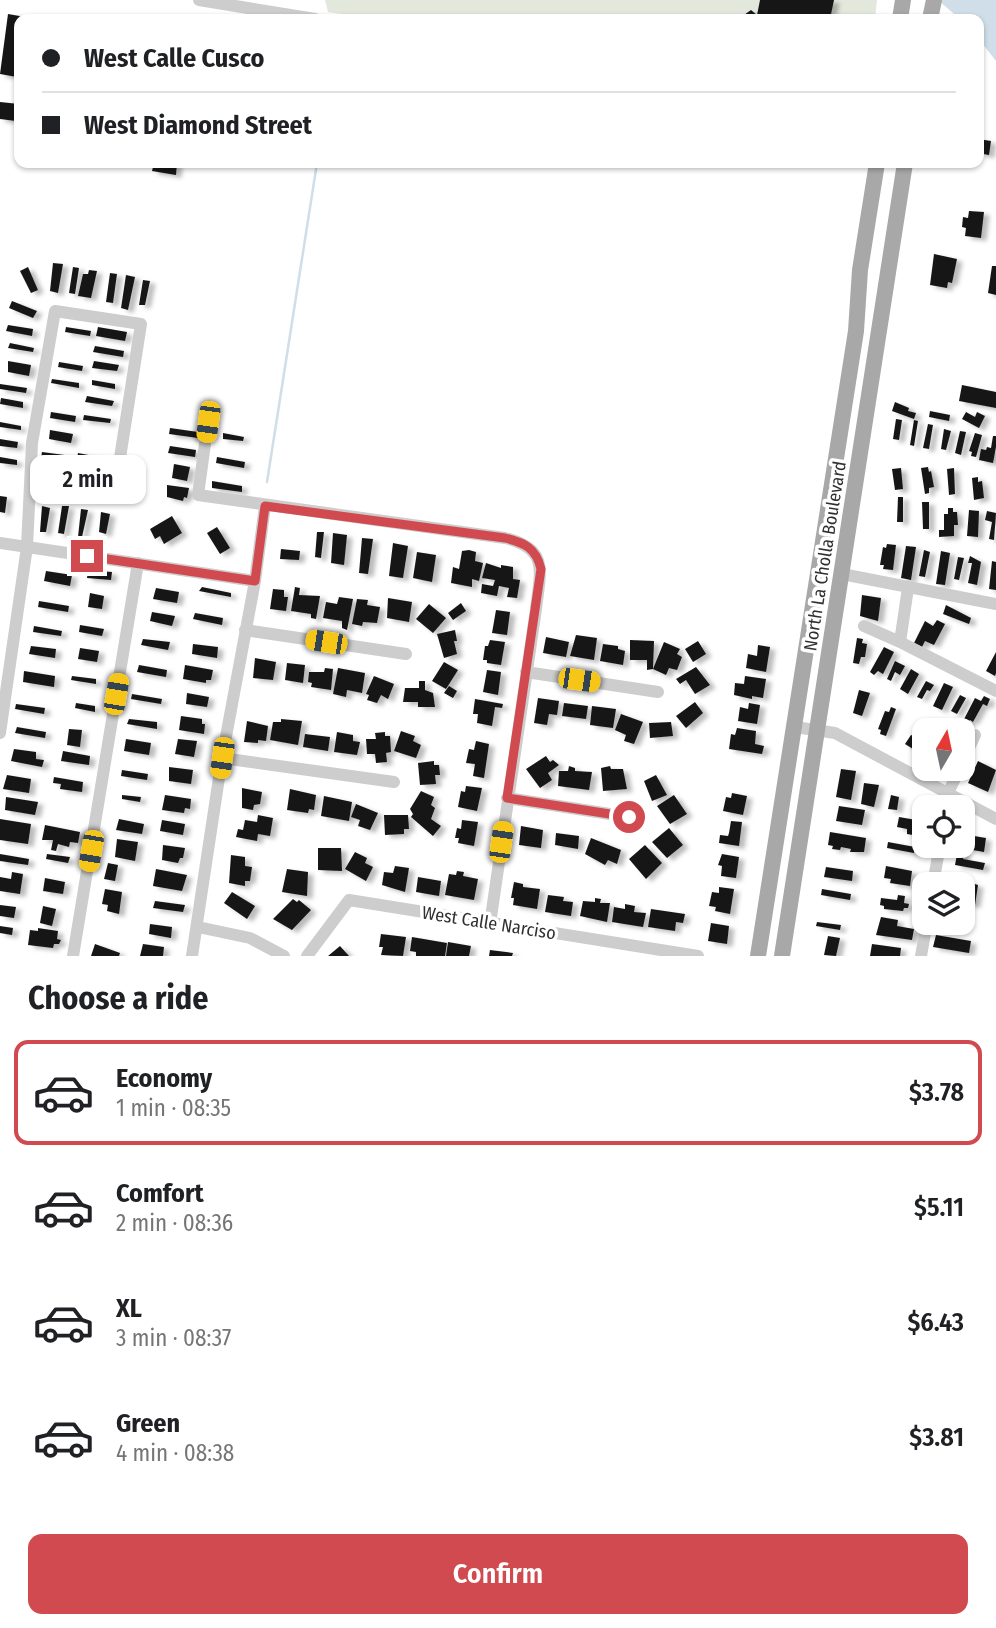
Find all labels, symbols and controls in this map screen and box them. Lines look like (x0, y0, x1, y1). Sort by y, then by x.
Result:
text: West Calle Cusco (84, 43, 264, 74)
text: West Diamond Street (84, 110, 312, 141)
car (195, 400, 222, 444)
callout: 2 min (29, 454, 145, 504)
street label: North La Cholla Boulevard (799, 460, 851, 652)
text: 2 min (62, 465, 114, 493)
route end (71, 540, 103, 572)
car (304, 628, 349, 656)
car (557, 667, 602, 693)
car (103, 671, 130, 717)
north arrow (912, 718, 975, 780)
map controls (912, 718, 975, 935)
car (209, 736, 236, 780)
button: locate (912, 795, 975, 858)
route start (613, 801, 645, 833)
car (488, 820, 515, 864)
car (78, 828, 105, 874)
button: layers (912, 872, 975, 935)
street label: West Calle Narciso (421, 902, 557, 944)
text: Choose a ride (28, 979, 209, 1017)
icon: car (32, 1061, 95, 1124)
text: Economy (116, 1063, 212, 1094)
text: $3.78 (909, 1077, 964, 1108)
text: 1 min · 08:35 (116, 1094, 231, 1122)
icon: car (32, 1176, 95, 1239)
text: Comfort (116, 1178, 204, 1209)
text: $5.11 (914, 1192, 964, 1223)
text: 2 min · 08:36 (116, 1209, 233, 1237)
icon: car (32, 1291, 95, 1354)
text: XL (116, 1293, 142, 1324)
text: $6.43 (907, 1307, 964, 1338)
text: 3 min · 08:37 (116, 1324, 231, 1352)
icon: car (32, 1406, 95, 1469)
text: Green (116, 1408, 180, 1439)
text: $3.81 (909, 1422, 964, 1453)
text: 4 min · 08:38 (116, 1439, 234, 1467)
button: Confirm (28, 1534, 968, 1614)

